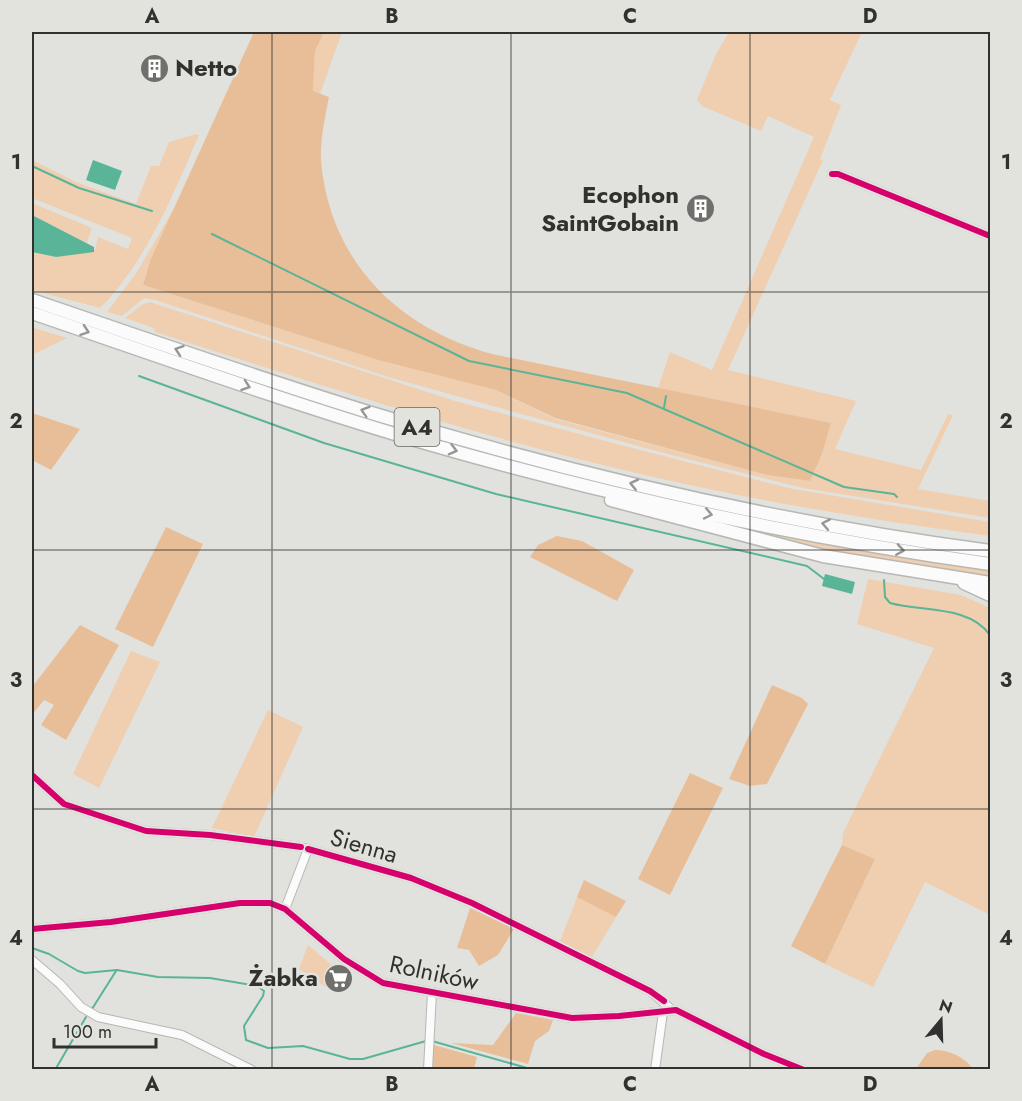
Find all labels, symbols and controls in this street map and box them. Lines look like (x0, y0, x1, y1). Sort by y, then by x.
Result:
text: A (144, 2, 160, 31)
text: B (385, 2, 399, 31)
text: C (623, 2, 637, 31)
text: D (863, 2, 877, 31)
place label: Netto (175, 50, 237, 85)
building icon: Netto (138, 52, 170, 84)
text: 1 (11, 148, 21, 177)
text: 1 (1001, 148, 1011, 177)
place label: Ecophon SaintGobain (541, 177, 679, 240)
building icon: Ecophon SaintGobain (684, 193, 716, 225)
one-way arrow (79, 324, 90, 336)
one-way arrow (174, 344, 185, 357)
one-way arrow (241, 379, 251, 391)
one-way arrow (360, 406, 371, 418)
text: 2 (9, 407, 23, 436)
text: 2 (999, 407, 1013, 436)
road number: A4 (394, 408, 440, 446)
one-way arrow (447, 443, 458, 455)
one-way arrow (629, 478, 639, 491)
one-way arrow (703, 506, 713, 519)
one-way arrow (821, 518, 831, 531)
one-way arrow (895, 543, 905, 555)
text: 3 (10, 666, 22, 695)
text: 3 (1000, 666, 1012, 695)
street label: Sienna (326, 819, 402, 872)
text: 4 (9, 924, 23, 953)
text: 4 (999, 924, 1013, 953)
street label: Rolników (386, 946, 483, 999)
place label: Żabka (249, 960, 318, 995)
supermarket icon: Żabka (323, 962, 355, 994)
north arrow (911, 990, 971, 1050)
text: N (936, 993, 955, 1019)
scale bar (54, 1011, 156, 1049)
text: 100 m (63, 1019, 112, 1045)
text: A (144, 1070, 160, 1099)
text: B (385, 1070, 399, 1099)
text: C (623, 1070, 637, 1099)
text: D (863, 1070, 877, 1099)

